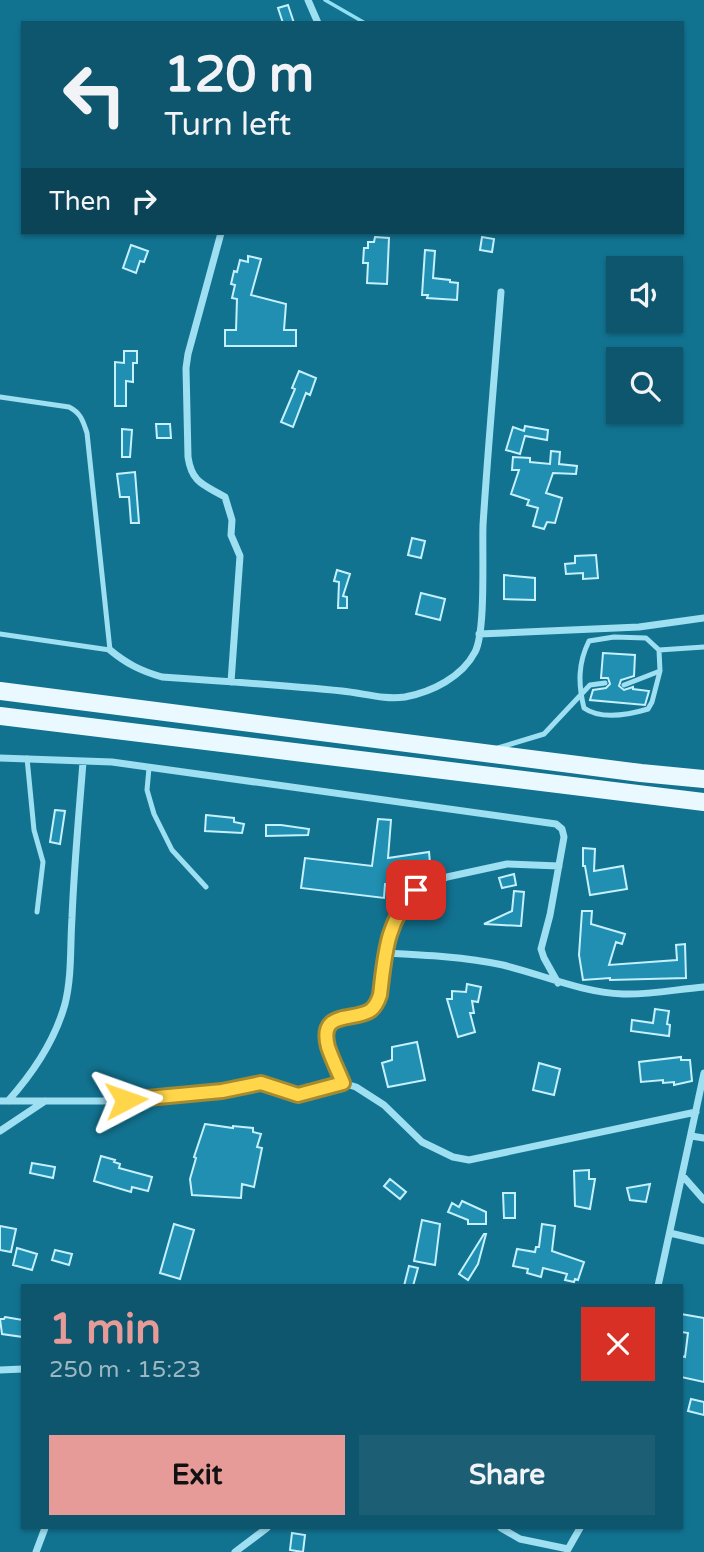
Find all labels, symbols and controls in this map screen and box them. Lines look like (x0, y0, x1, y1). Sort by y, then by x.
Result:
text: 120 m (164, 46, 314, 105)
icon: left (49, 49, 140, 140)
text: Turn left (164, 106, 291, 144)
icon: right (125, 182, 163, 220)
text: Then (49, 186, 111, 217)
map controls (606, 256, 683, 424)
button: sound (606, 256, 683, 333)
button: search (606, 347, 683, 424)
pin (386, 860, 446, 920)
icon: arrive (397, 871, 435, 909)
position arrow (89, 1063, 163, 1137)
text: 1 min (49, 1304, 161, 1355)
button: close (581, 1307, 655, 1381)
text: 250 m · 15:23 (49, 1356, 201, 1384)
button: Exit (49, 1435, 345, 1515)
button: Share (359, 1435, 655, 1515)

